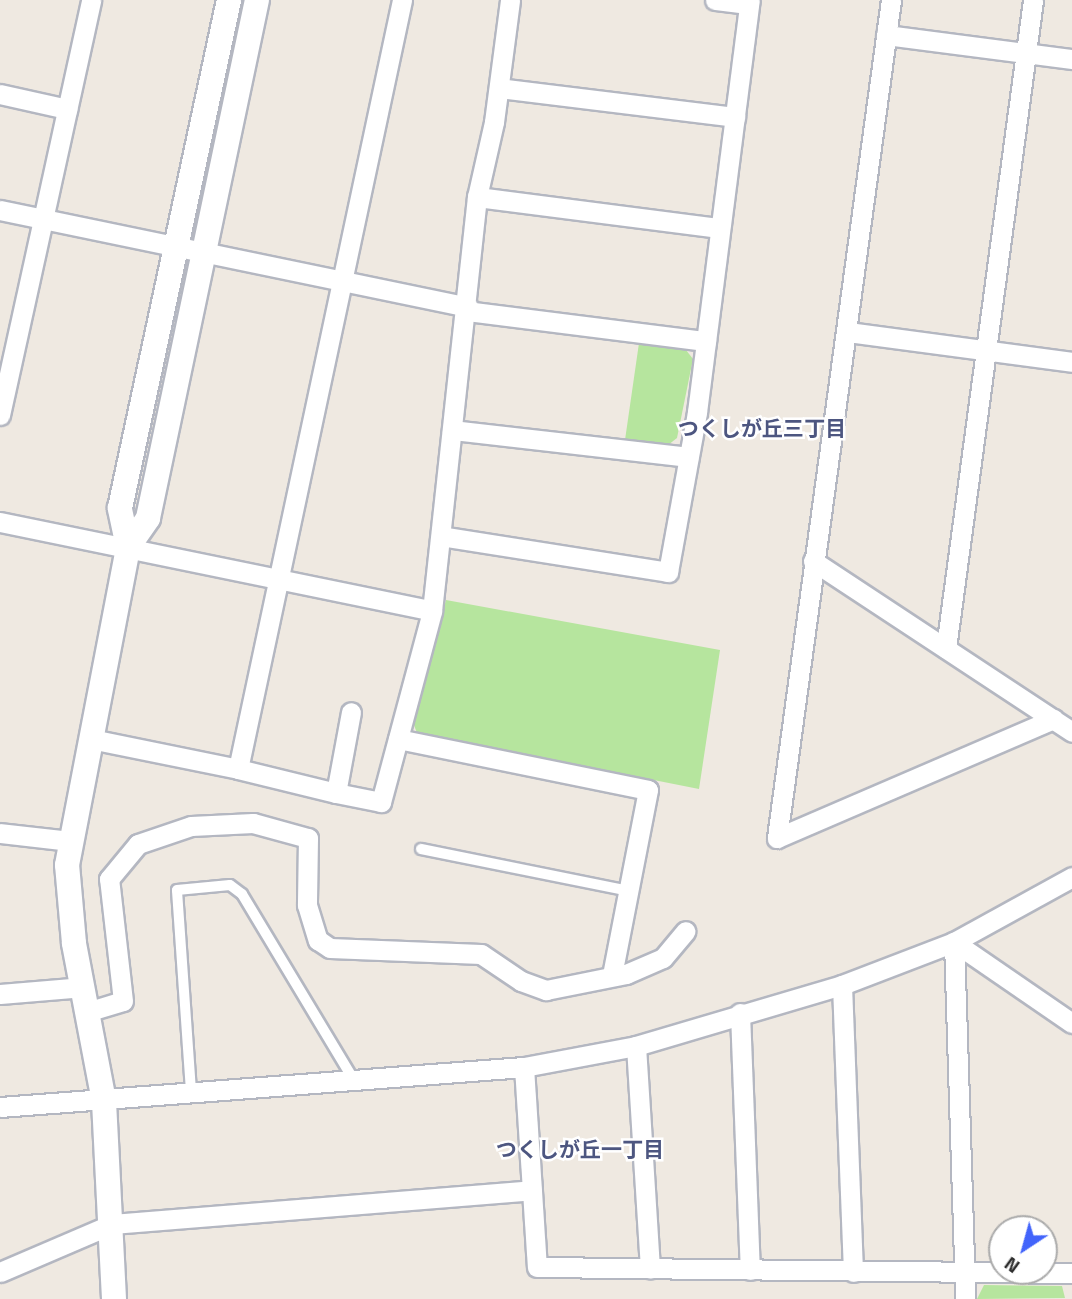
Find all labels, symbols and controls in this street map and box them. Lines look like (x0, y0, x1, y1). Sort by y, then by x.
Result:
district label: つくしが丘三丁目 (678, 415, 846, 441)
district label: つくしが丘一丁目 (496, 1136, 664, 1162)
north arrow (988, 1215, 1058, 1285)
text: N (998, 1250, 1025, 1281)

